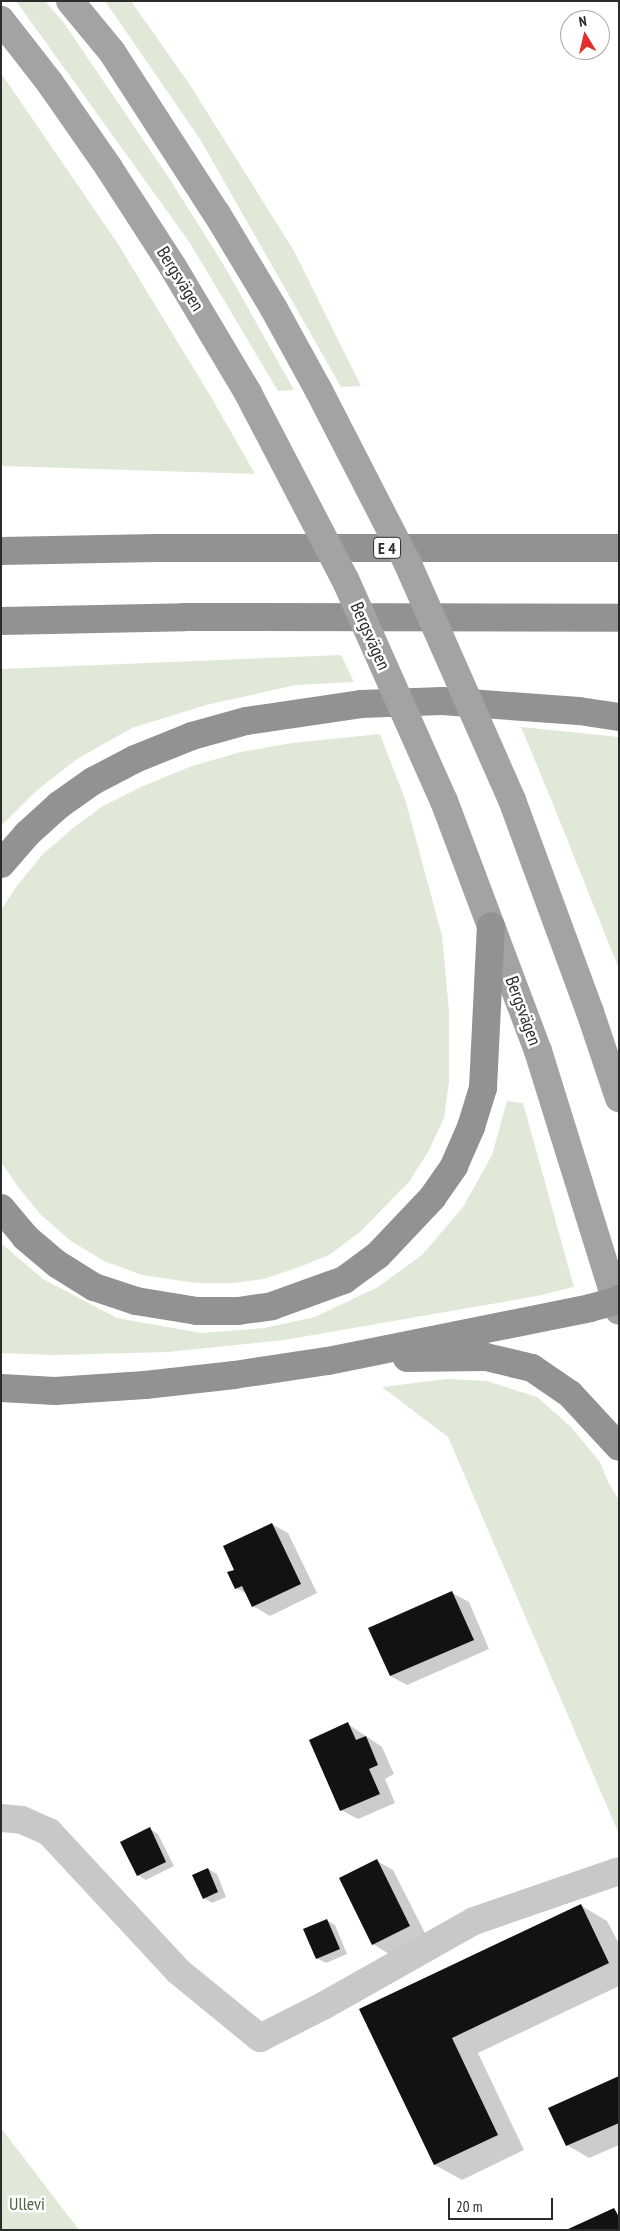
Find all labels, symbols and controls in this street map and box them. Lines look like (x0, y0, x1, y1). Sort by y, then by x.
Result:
north arrow (560, 10, 610, 60)
text: N (578, 12, 588, 31)
street label: Bergsvägen (152, 243, 208, 315)
road number: E 4 (372, 534, 402, 562)
street label: Bergsvägen (345, 599, 395, 673)
street label: Bergsvägen (501, 973, 545, 1049)
scale bar (450, 2188, 555, 2220)
park label: Ullevi (9, 2193, 45, 2215)
text: 20 m (456, 2197, 482, 2216)

